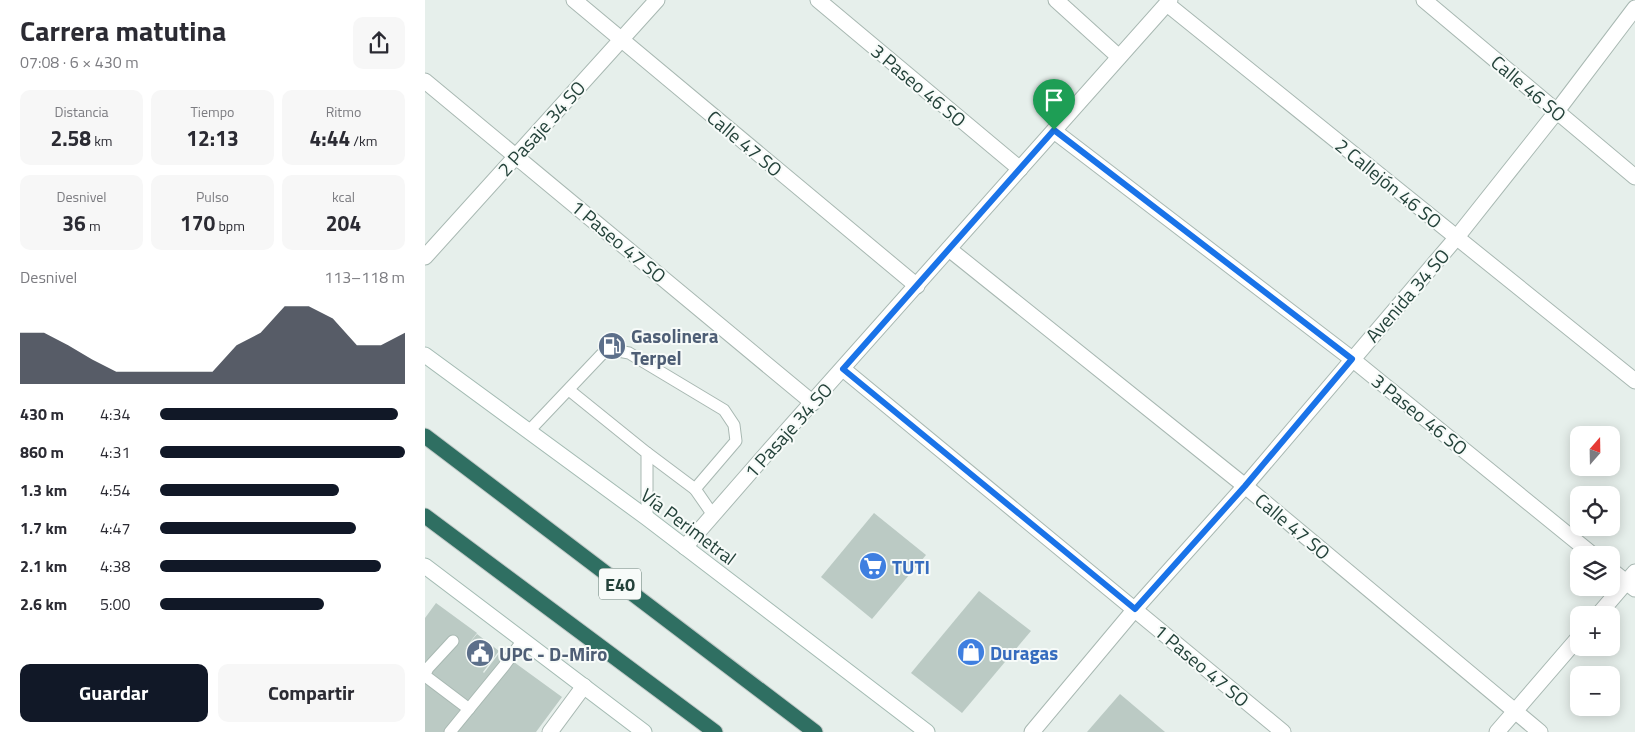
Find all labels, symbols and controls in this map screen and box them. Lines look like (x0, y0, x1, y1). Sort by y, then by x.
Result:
text: Carrera matutina (20, 9, 226, 52)
button: share (353, 17, 405, 69)
street label: 3 Paseo 46 SO (865, 36, 973, 134)
street label: Calle 46 SO (1485, 48, 1573, 128)
text: 07:08 · 6 × 430 m (20, 50, 139, 74)
street label: 2 Pasaje 34 SO (490, 74, 592, 182)
pin (1033, 79, 1075, 130)
icon: arrive (1040, 86, 1068, 114)
text: Distancia (54, 101, 109, 122)
text: Tiempo (191, 101, 234, 122)
text: Ritmo (326, 101, 361, 122)
street label: Calle 47 SO (701, 103, 789, 183)
text: 2.58 (50, 122, 91, 154)
text: 12:13 (186, 122, 239, 154)
text: 4:44 (310, 122, 350, 154)
text: km (91, 130, 113, 151)
text: /km (350, 130, 377, 151)
street label: 2 Callejón 46 SO (1329, 131, 1449, 235)
text: Desnivel (56, 186, 107, 207)
text: Pulso (196, 186, 229, 207)
text: kcal (332, 186, 355, 207)
street label: 1 Paseo 47 SO (565, 192, 673, 290)
text: 36 (62, 207, 86, 239)
text: 170 (180, 207, 215, 239)
text: 204 (326, 207, 361, 239)
text: m (86, 215, 101, 236)
text: bpm (215, 215, 245, 236)
street label: Avenida 34 SO (1358, 242, 1456, 348)
text: Desnivel (20, 265, 77, 289)
text: 113–118 m (324, 265, 405, 289)
place label: Gasolinera Terpel (631, 321, 719, 372)
fuel station icon: Gasolinera Terpel (597, 331, 627, 361)
street label: 3 Paseo 46 SO (1366, 366, 1474, 462)
street label: 1 Pasaje 34 SO (737, 376, 839, 484)
text: 430 m (20, 402, 64, 426)
text: 4:34 (100, 402, 130, 426)
north arrow (1570, 426, 1620, 476)
map controls (1570, 426, 1620, 716)
text: 860 m (20, 440, 64, 464)
text: 4:31 (100, 440, 130, 464)
text: 1.3 km (20, 478, 67, 502)
text: 4:54 (100, 478, 130, 502)
street label: Vía Perimetral (635, 480, 743, 572)
street label: Calle 47 SO (1249, 486, 1337, 566)
button: locate (1570, 486, 1620, 536)
text: 1.7 km (20, 516, 67, 540)
text: 4:47 (100, 516, 130, 540)
button: layers (1570, 546, 1620, 596)
supermarket icon: TUTI (858, 551, 888, 581)
place label: TUTI (892, 552, 930, 581)
text: 2.1 km (20, 554, 67, 578)
text: 4:38 (100, 554, 130, 578)
road number: E40 (599, 568, 641, 600)
text: 2.6 km (20, 592, 67, 616)
text: 5:00 (100, 592, 130, 616)
button: + (1570, 606, 1620, 656)
street label: 1 Paseo 47 SO (1148, 616, 1256, 714)
shop icon: Duragas (956, 637, 986, 667)
public building icon: UPC - D-Miro (465, 638, 495, 668)
place label: Duragas (990, 638, 1058, 667)
place label: UPC - D-Miro (499, 639, 607, 668)
button: Guardar (20, 664, 208, 722)
button: Compartir (218, 664, 405, 722)
button: − (1570, 666, 1620, 716)

